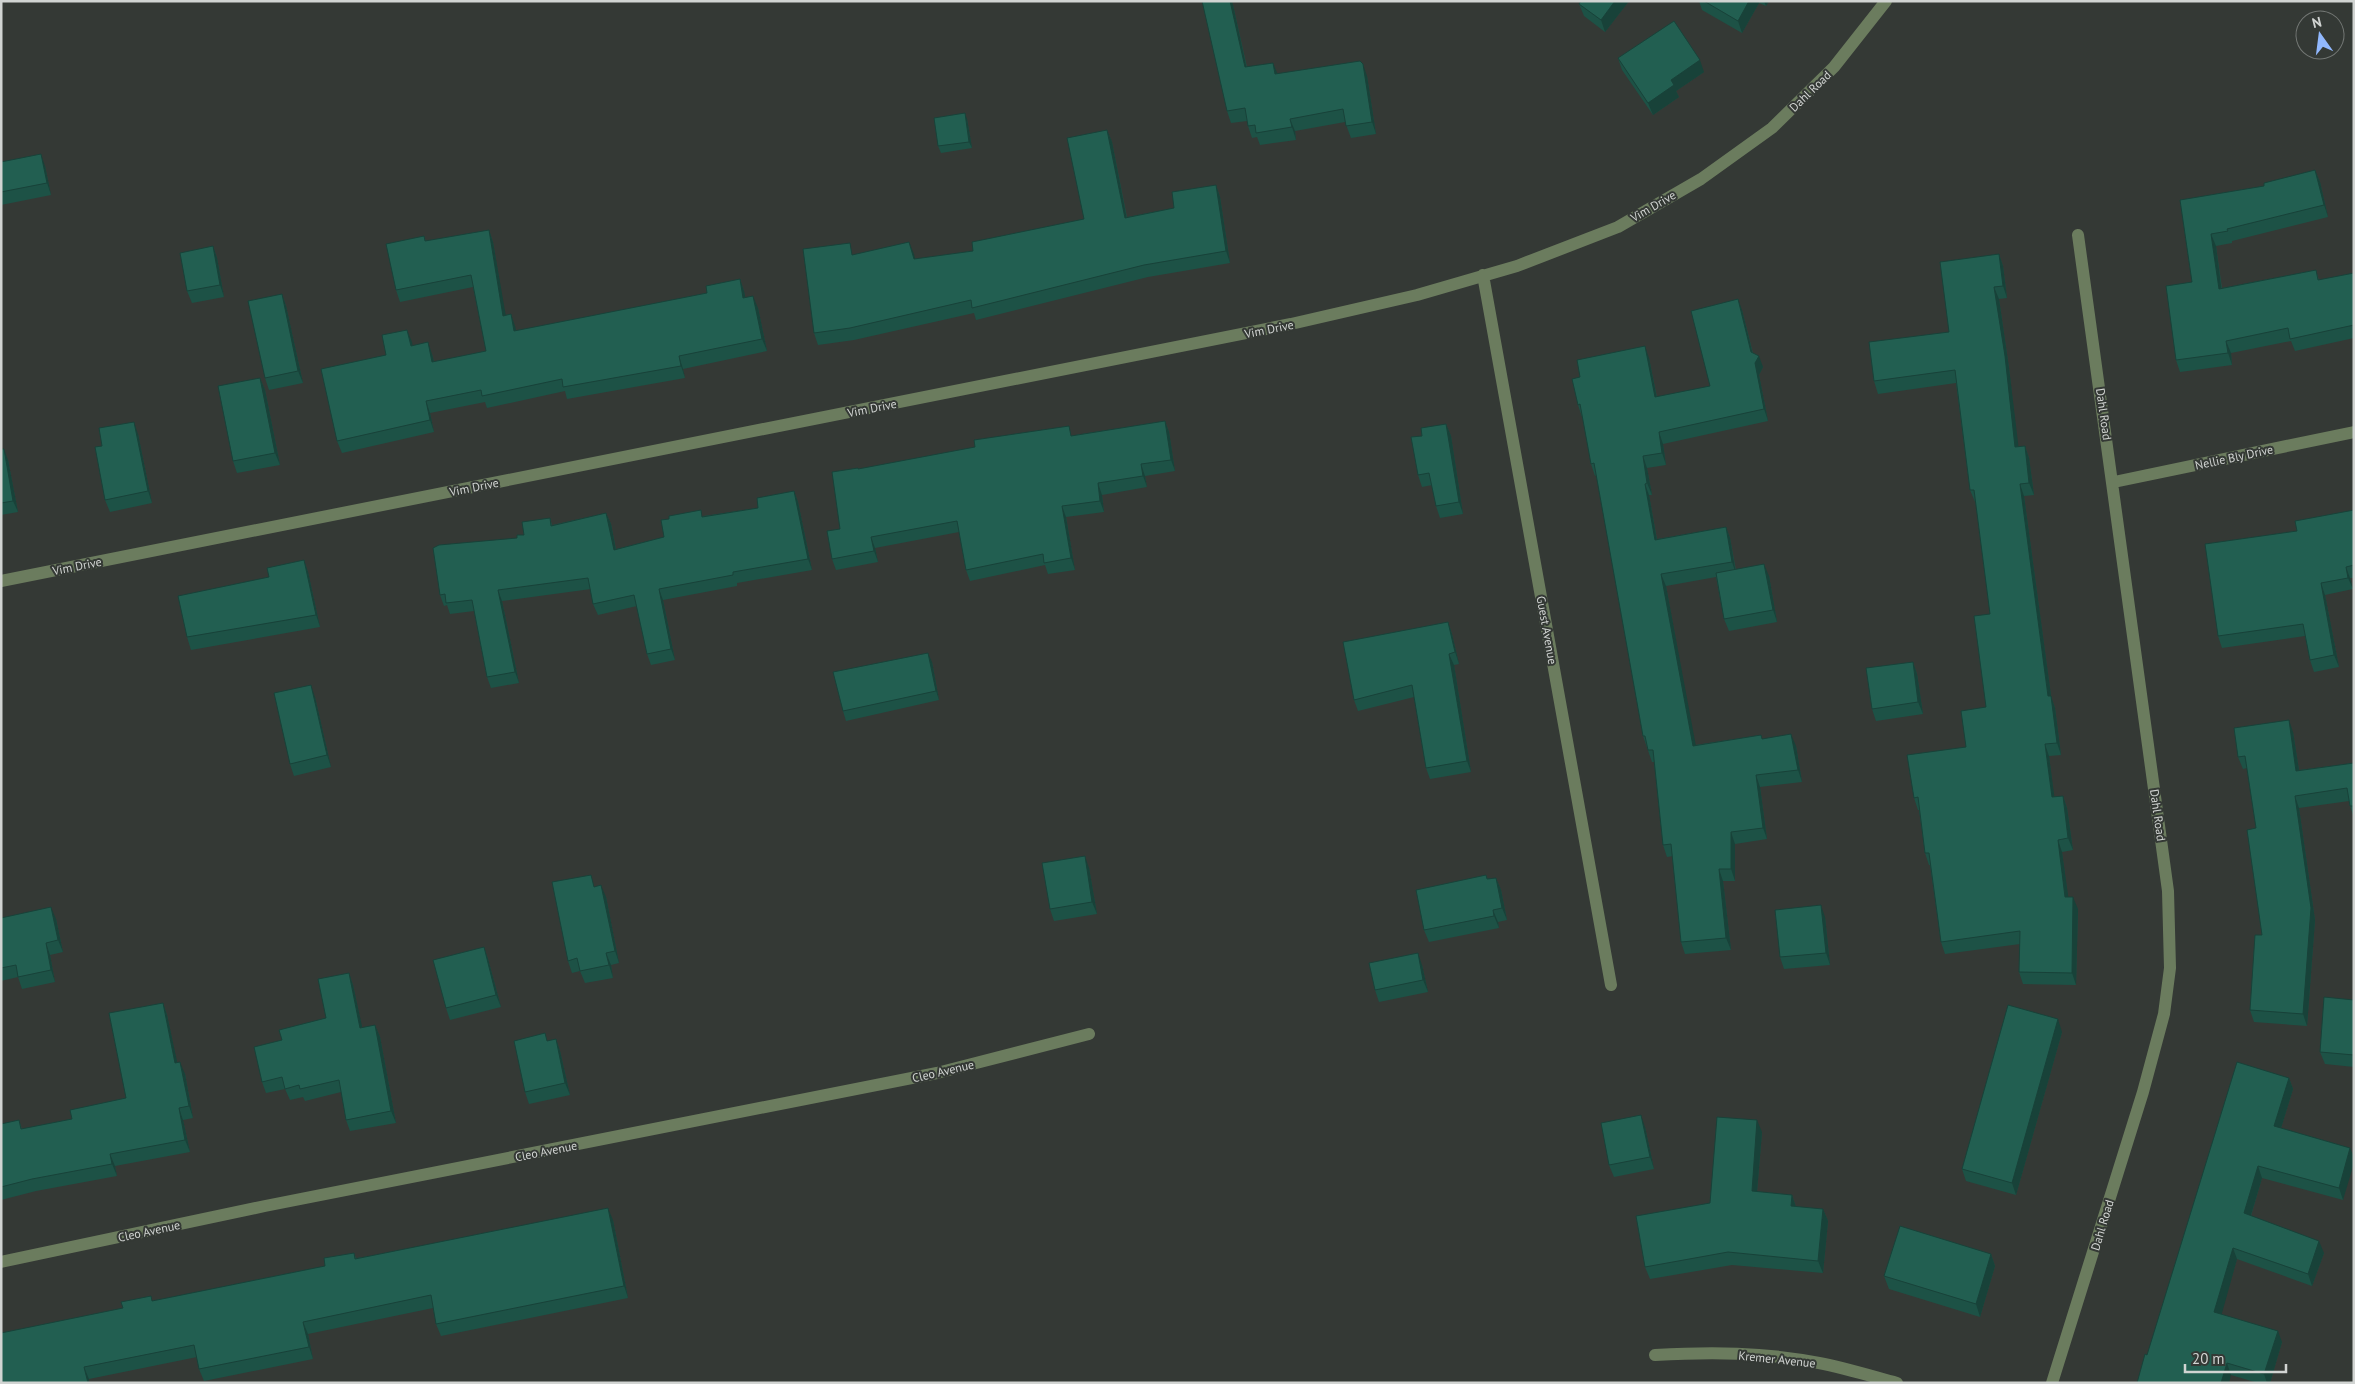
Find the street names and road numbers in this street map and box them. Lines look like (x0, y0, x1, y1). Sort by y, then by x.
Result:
street label: Dahl Road (1786, 67, 1834, 115)
street label: Vim Drive (1627, 187, 1678, 225)
street label: Vim Drive (1242, 317, 1295, 341)
street label: Dahl Road (2093, 387, 2115, 441)
street label: Vim Drive (845, 396, 898, 420)
street label: Nellie Bly Drive (2194, 441, 2274, 473)
street label: Vim Drive (447, 475, 500, 499)
street label: Vim Drive (50, 554, 103, 578)
street label: Guest Avenue (1534, 595, 1560, 665)
street label: Dahl Road (2147, 788, 2169, 842)
street label: Cleo Avenue (911, 1057, 975, 1085)
street label: Cleo Avenue (514, 1138, 578, 1164)
street label: Dahl Road (2087, 1198, 2117, 1252)
street label: Cleo Avenue (117, 1217, 181, 1245)
street label: Kremer Avenue (1738, 1347, 1816, 1371)

